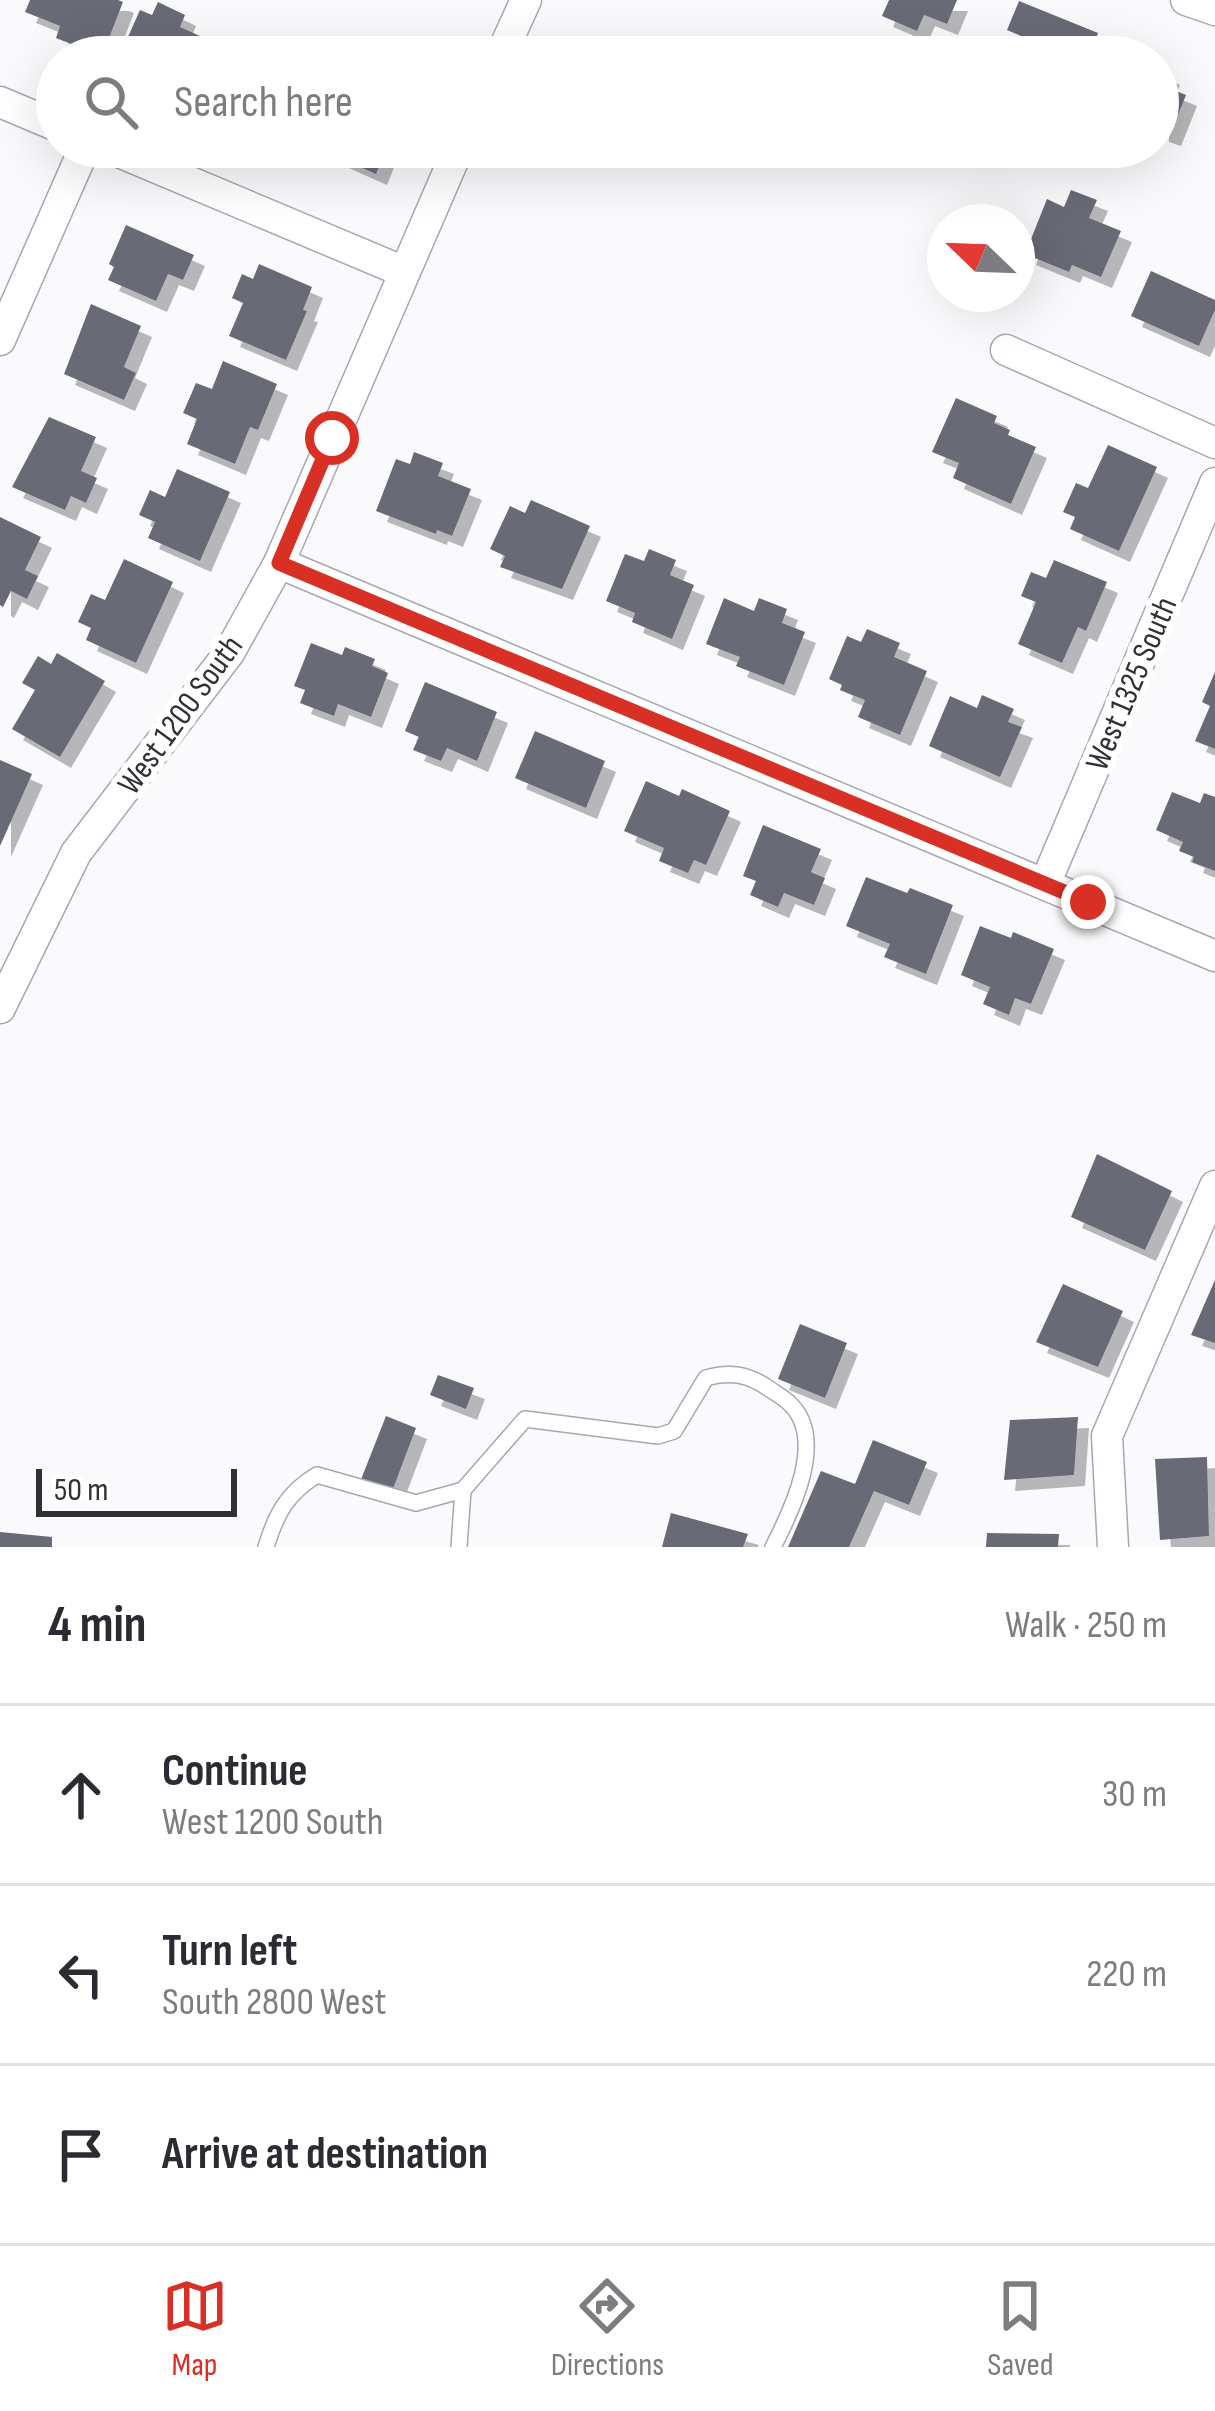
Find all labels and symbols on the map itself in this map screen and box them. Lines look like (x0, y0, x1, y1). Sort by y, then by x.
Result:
north arrow (927, 204, 1035, 312)
route start (305, 411, 359, 465)
street label: West 1325 South (1077, 591, 1186, 777)
street label: West 1200 South (109, 628, 252, 803)
route end (1061, 875, 1115, 929)
scale bar (36, 1463, 237, 1516)

